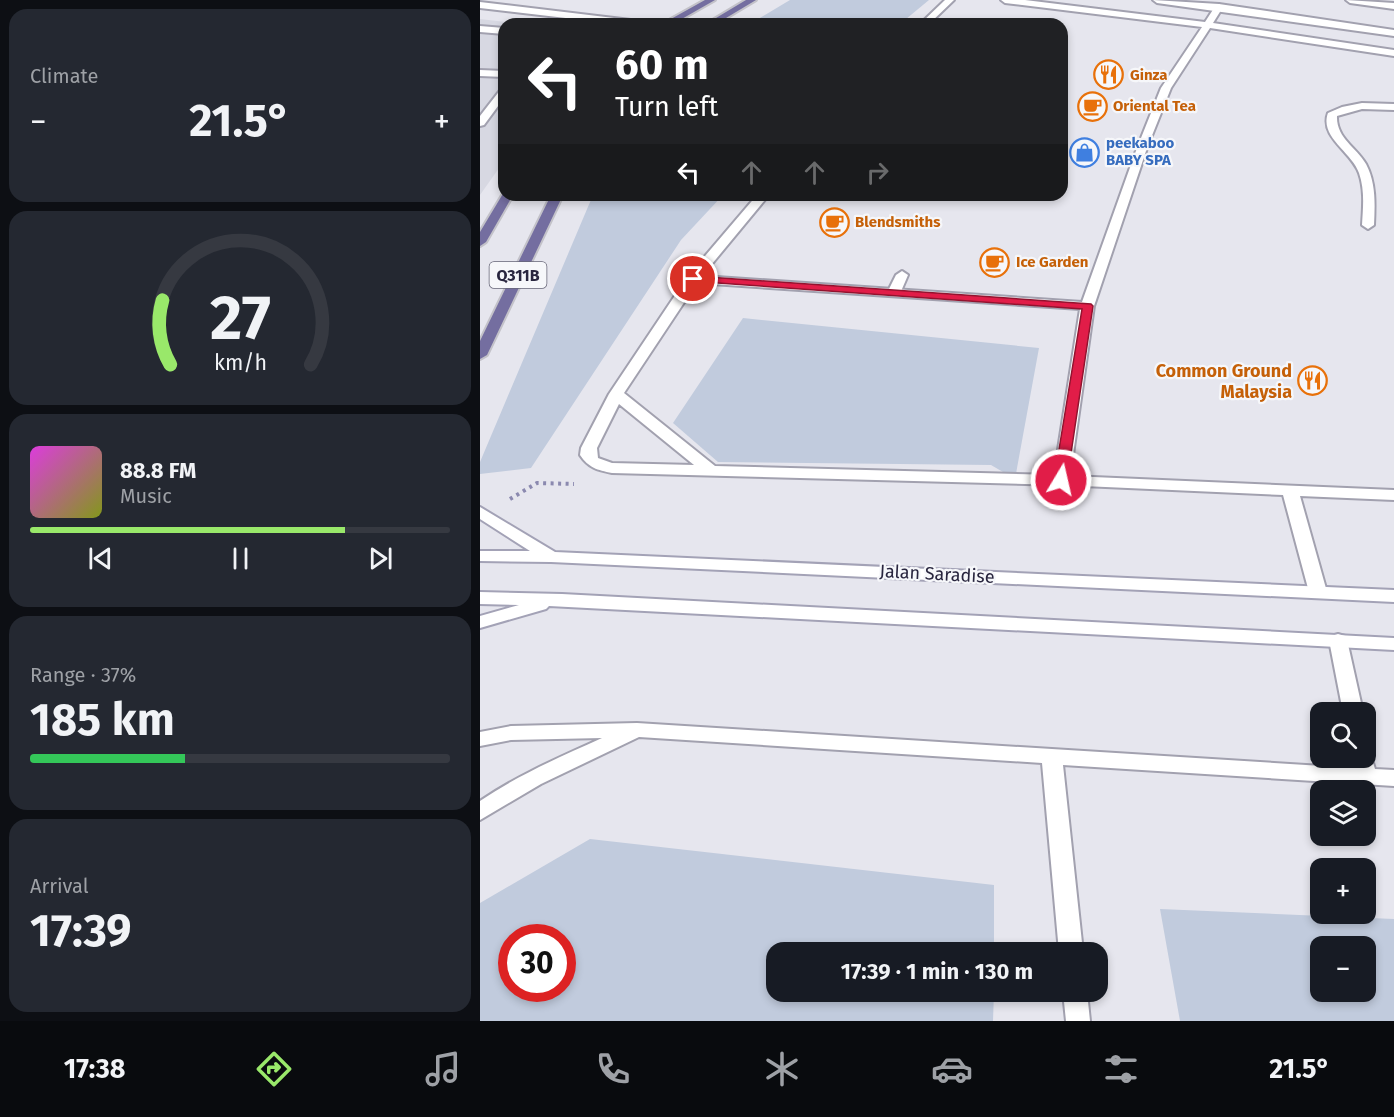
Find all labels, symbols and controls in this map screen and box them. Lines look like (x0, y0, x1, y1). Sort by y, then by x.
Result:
text: 60 m (615, 40, 709, 90)
icon: left (516, 42, 594, 120)
restaurant icon: Ginza (1093, 59, 1125, 91)
text: Climate (30, 64, 98, 88)
place label: Ginza (1130, 66, 1167, 84)
cafe icon: Oriental Tea (1076, 90, 1108, 122)
text: Turn left (615, 91, 718, 123)
text: 21.5° (189, 94, 291, 148)
place label: Oriental Tea (1113, 97, 1196, 115)
text: − (30, 102, 47, 142)
text: + (434, 102, 450, 142)
place label: peekaboo BABY SPA (1106, 134, 1175, 169)
shop icon: peekaboo BABY SPA (1069, 136, 1101, 168)
icon: left (672, 156, 705, 189)
icon: ahead (735, 156, 768, 189)
icon: ahead (798, 156, 831, 189)
icon: right (861, 156, 894, 189)
cafe icon: Blendsmiths (818, 206, 850, 238)
place label: Blendsmiths (855, 213, 940, 231)
cafe icon: Ice Garden (979, 246, 1011, 278)
pin (667, 253, 718, 304)
place label: Ice Garden (1016, 253, 1089, 271)
road number: Q311B (489, 262, 546, 288)
icon: arrive (676, 262, 709, 295)
text: 27 (210, 281, 270, 356)
text: km/h (213, 351, 267, 377)
place label: Common Ground Malaysia (1156, 360, 1292, 403)
restaurant icon: Common Ground Malaysia (1297, 365, 1329, 397)
position arrow (1029, 448, 1093, 512)
text: 88.8 FM (120, 457, 196, 484)
text: Music (120, 484, 172, 508)
icon: previous (84, 542, 117, 575)
icon: pause (224, 542, 257, 575)
icon: next (364, 542, 397, 575)
street label: Jalan Saradise (879, 560, 995, 588)
text: Range · 37% (30, 663, 136, 687)
text: 185 km (30, 693, 175, 747)
map controls (1310, 702, 1376, 1002)
button: search (1310, 702, 1376, 768)
button: layers (1310, 780, 1376, 846)
button: + (1310, 858, 1376, 924)
text: Arrival (30, 874, 89, 898)
text: 17:39 (30, 904, 132, 958)
speed limit sign: 30 (498, 924, 576, 1002)
button: − (1310, 936, 1376, 1002)
text: 17:39 · 1 min · 130 m (841, 958, 1033, 985)
icon: directions (253, 1048, 295, 1090)
icon: music (422, 1048, 464, 1090)
icon: phone (592, 1048, 634, 1090)
icon: climate (761, 1048, 803, 1090)
icon: car (931, 1048, 973, 1090)
icon: filters (1100, 1048, 1142, 1090)
text: 17:38 (64, 1053, 126, 1085)
text: 21.5° (1269, 1053, 1330, 1085)

